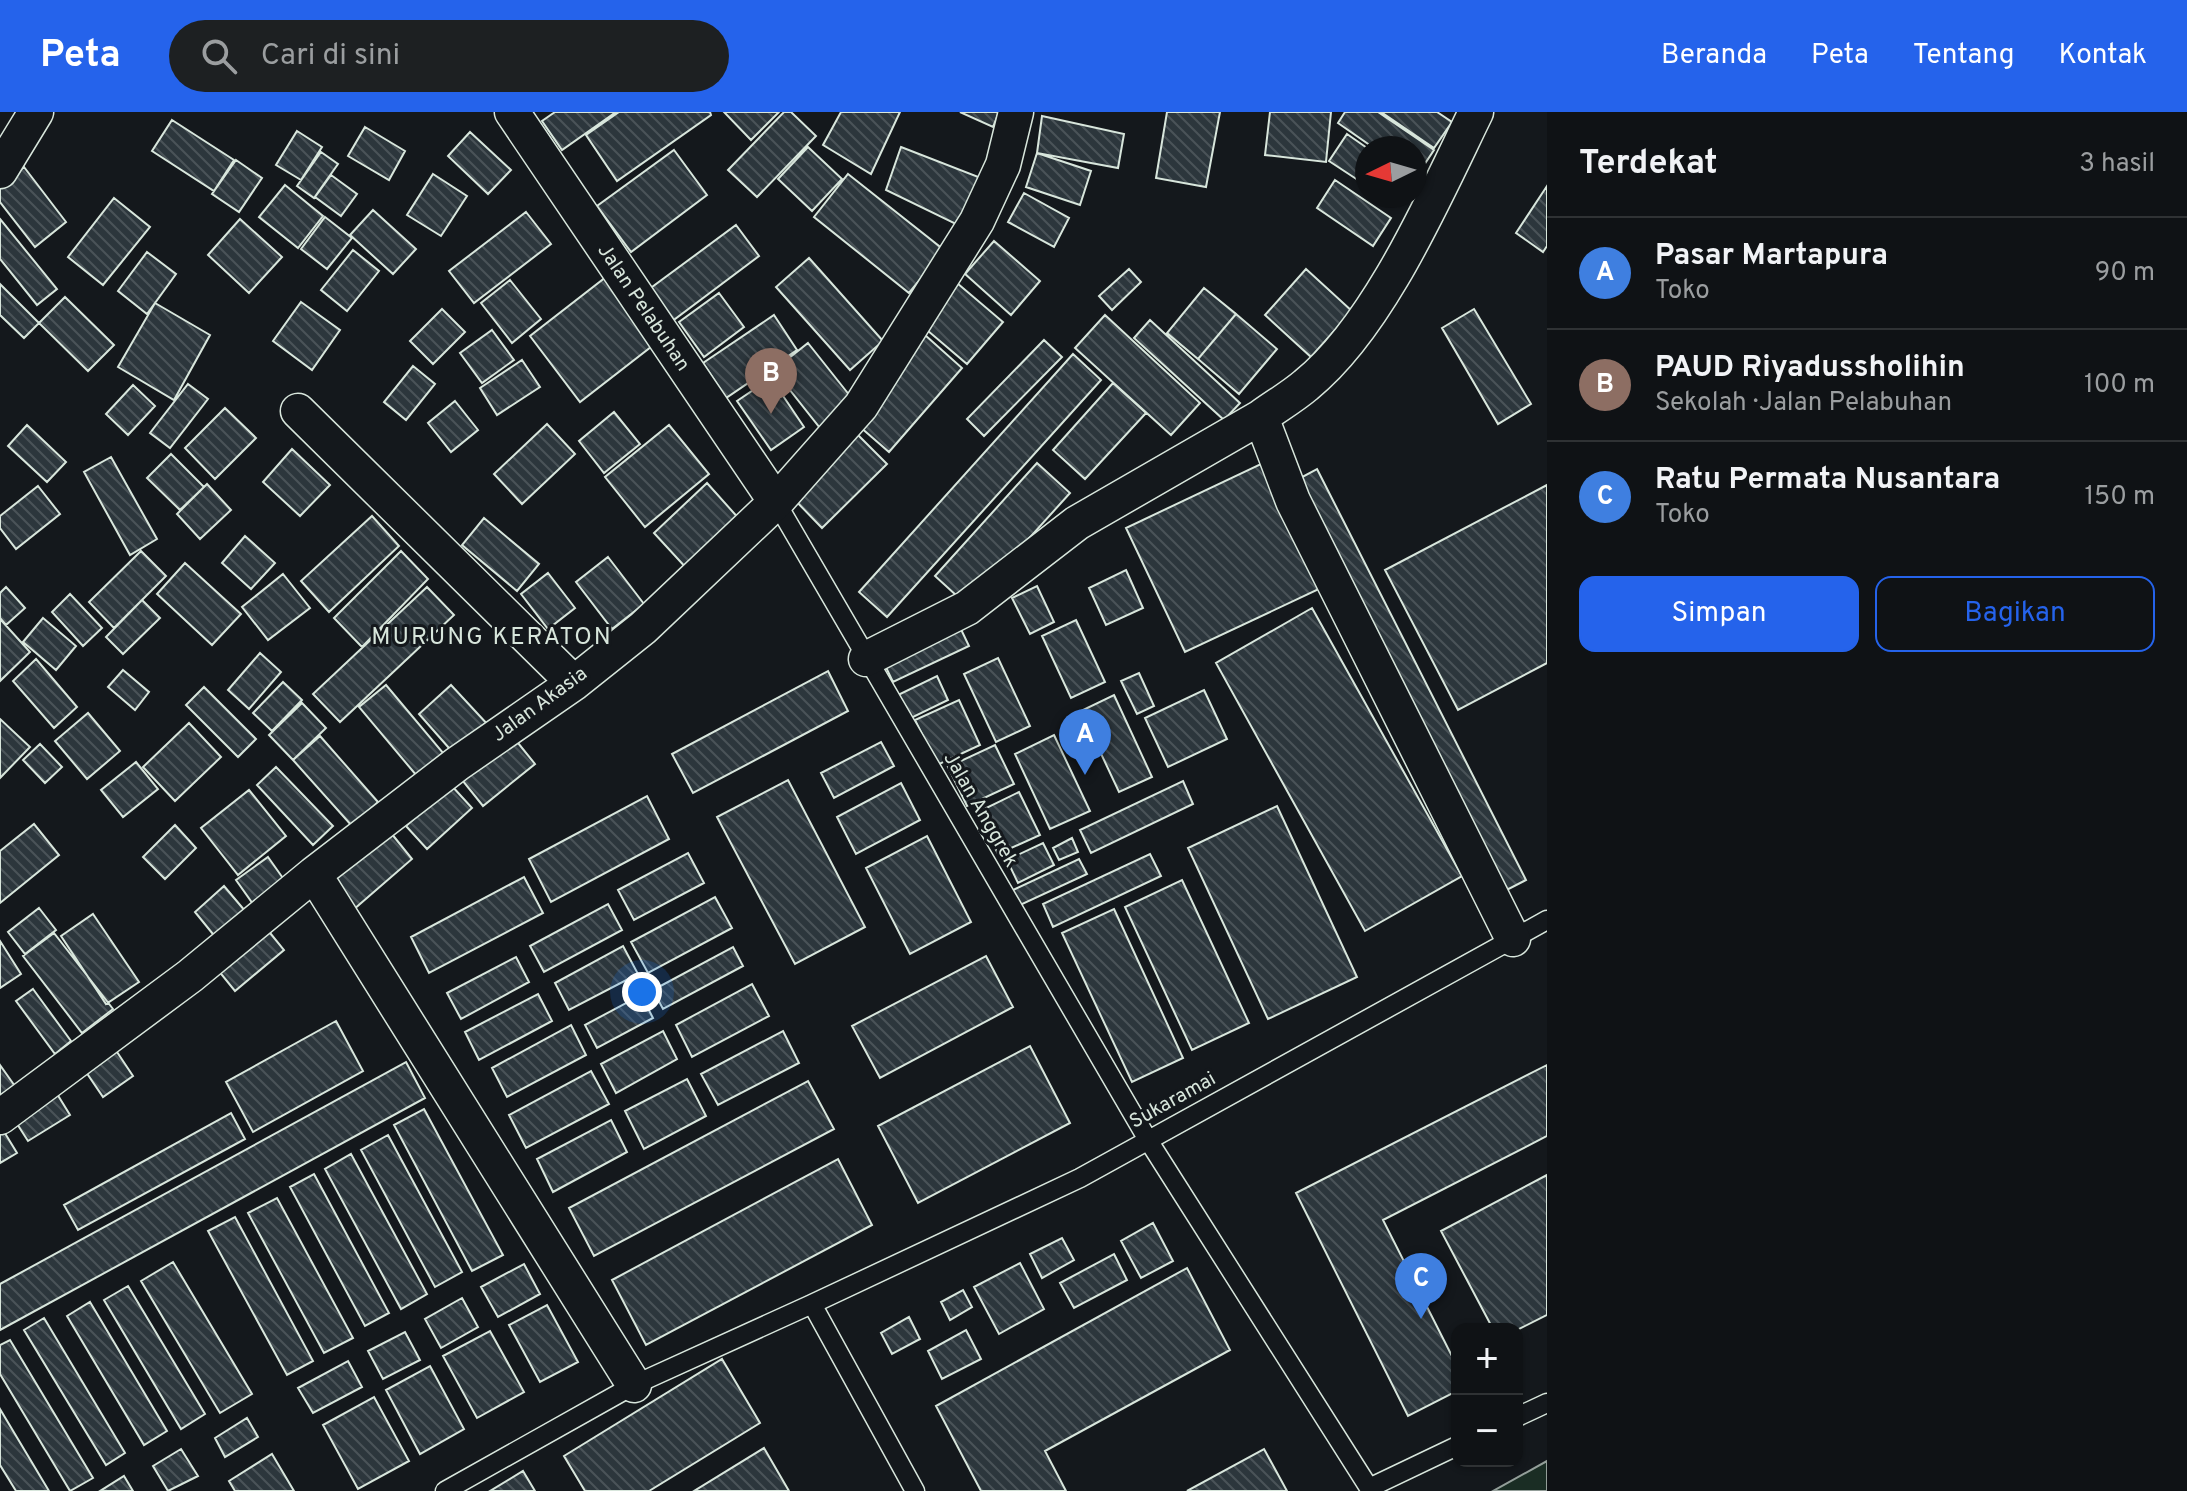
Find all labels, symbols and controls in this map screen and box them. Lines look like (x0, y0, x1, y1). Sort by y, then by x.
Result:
search box (169, 20, 729, 92)
text: Peta (40, 32, 121, 81)
icon: search (197, 34, 241, 78)
text: Cari di sini (261, 38, 400, 75)
text: Beranda (1661, 38, 1767, 74)
text: Peta (1811, 38, 1869, 74)
text: Tentang (1913, 38, 2014, 74)
text: Kontak (2058, 38, 2147, 74)
north arrow (1355, 136, 1427, 208)
text: Terdekat (1579, 143, 1718, 186)
text: 3 hasil (2079, 148, 2155, 181)
text: Pasar Martapura (1655, 238, 1888, 275)
street label: Jalan Pelabuhan (591, 239, 695, 377)
text: A (1596, 257, 1614, 290)
text: 90 m (2095, 257, 2155, 290)
text: Toko (1655, 275, 1710, 308)
pin: B (745, 348, 797, 414)
text: PAUD Riyadussholihin (1655, 350, 1965, 387)
text: B (1596, 369, 1614, 402)
text: 100 m (2084, 369, 2155, 402)
text: Sekolah · Jalan Pelabuhan (1655, 387, 1952, 420)
text: Ratu Permata Nusantara (1655, 462, 2000, 499)
text: C (1597, 481, 1613, 514)
text: 150 m (2084, 481, 2155, 514)
text: Toko (1655, 499, 1710, 532)
button: Simpan (1579, 576, 1859, 652)
button: Bagikan (1875, 576, 2155, 652)
district label: MURUNG KERATON (371, 623, 613, 653)
street label: Jalan Akasia (487, 662, 593, 748)
pin: A (1059, 709, 1111, 775)
street label: Jalan Anggrek (936, 748, 1024, 872)
your location (622, 972, 662, 1012)
street label: Sukaramai (1125, 1067, 1221, 1135)
pin: C (1395, 1253, 1447, 1319)
map controls (1451, 1323, 1523, 1467)
button: + (1451, 1323, 1523, 1395)
button: − (1451, 1395, 1523, 1467)

